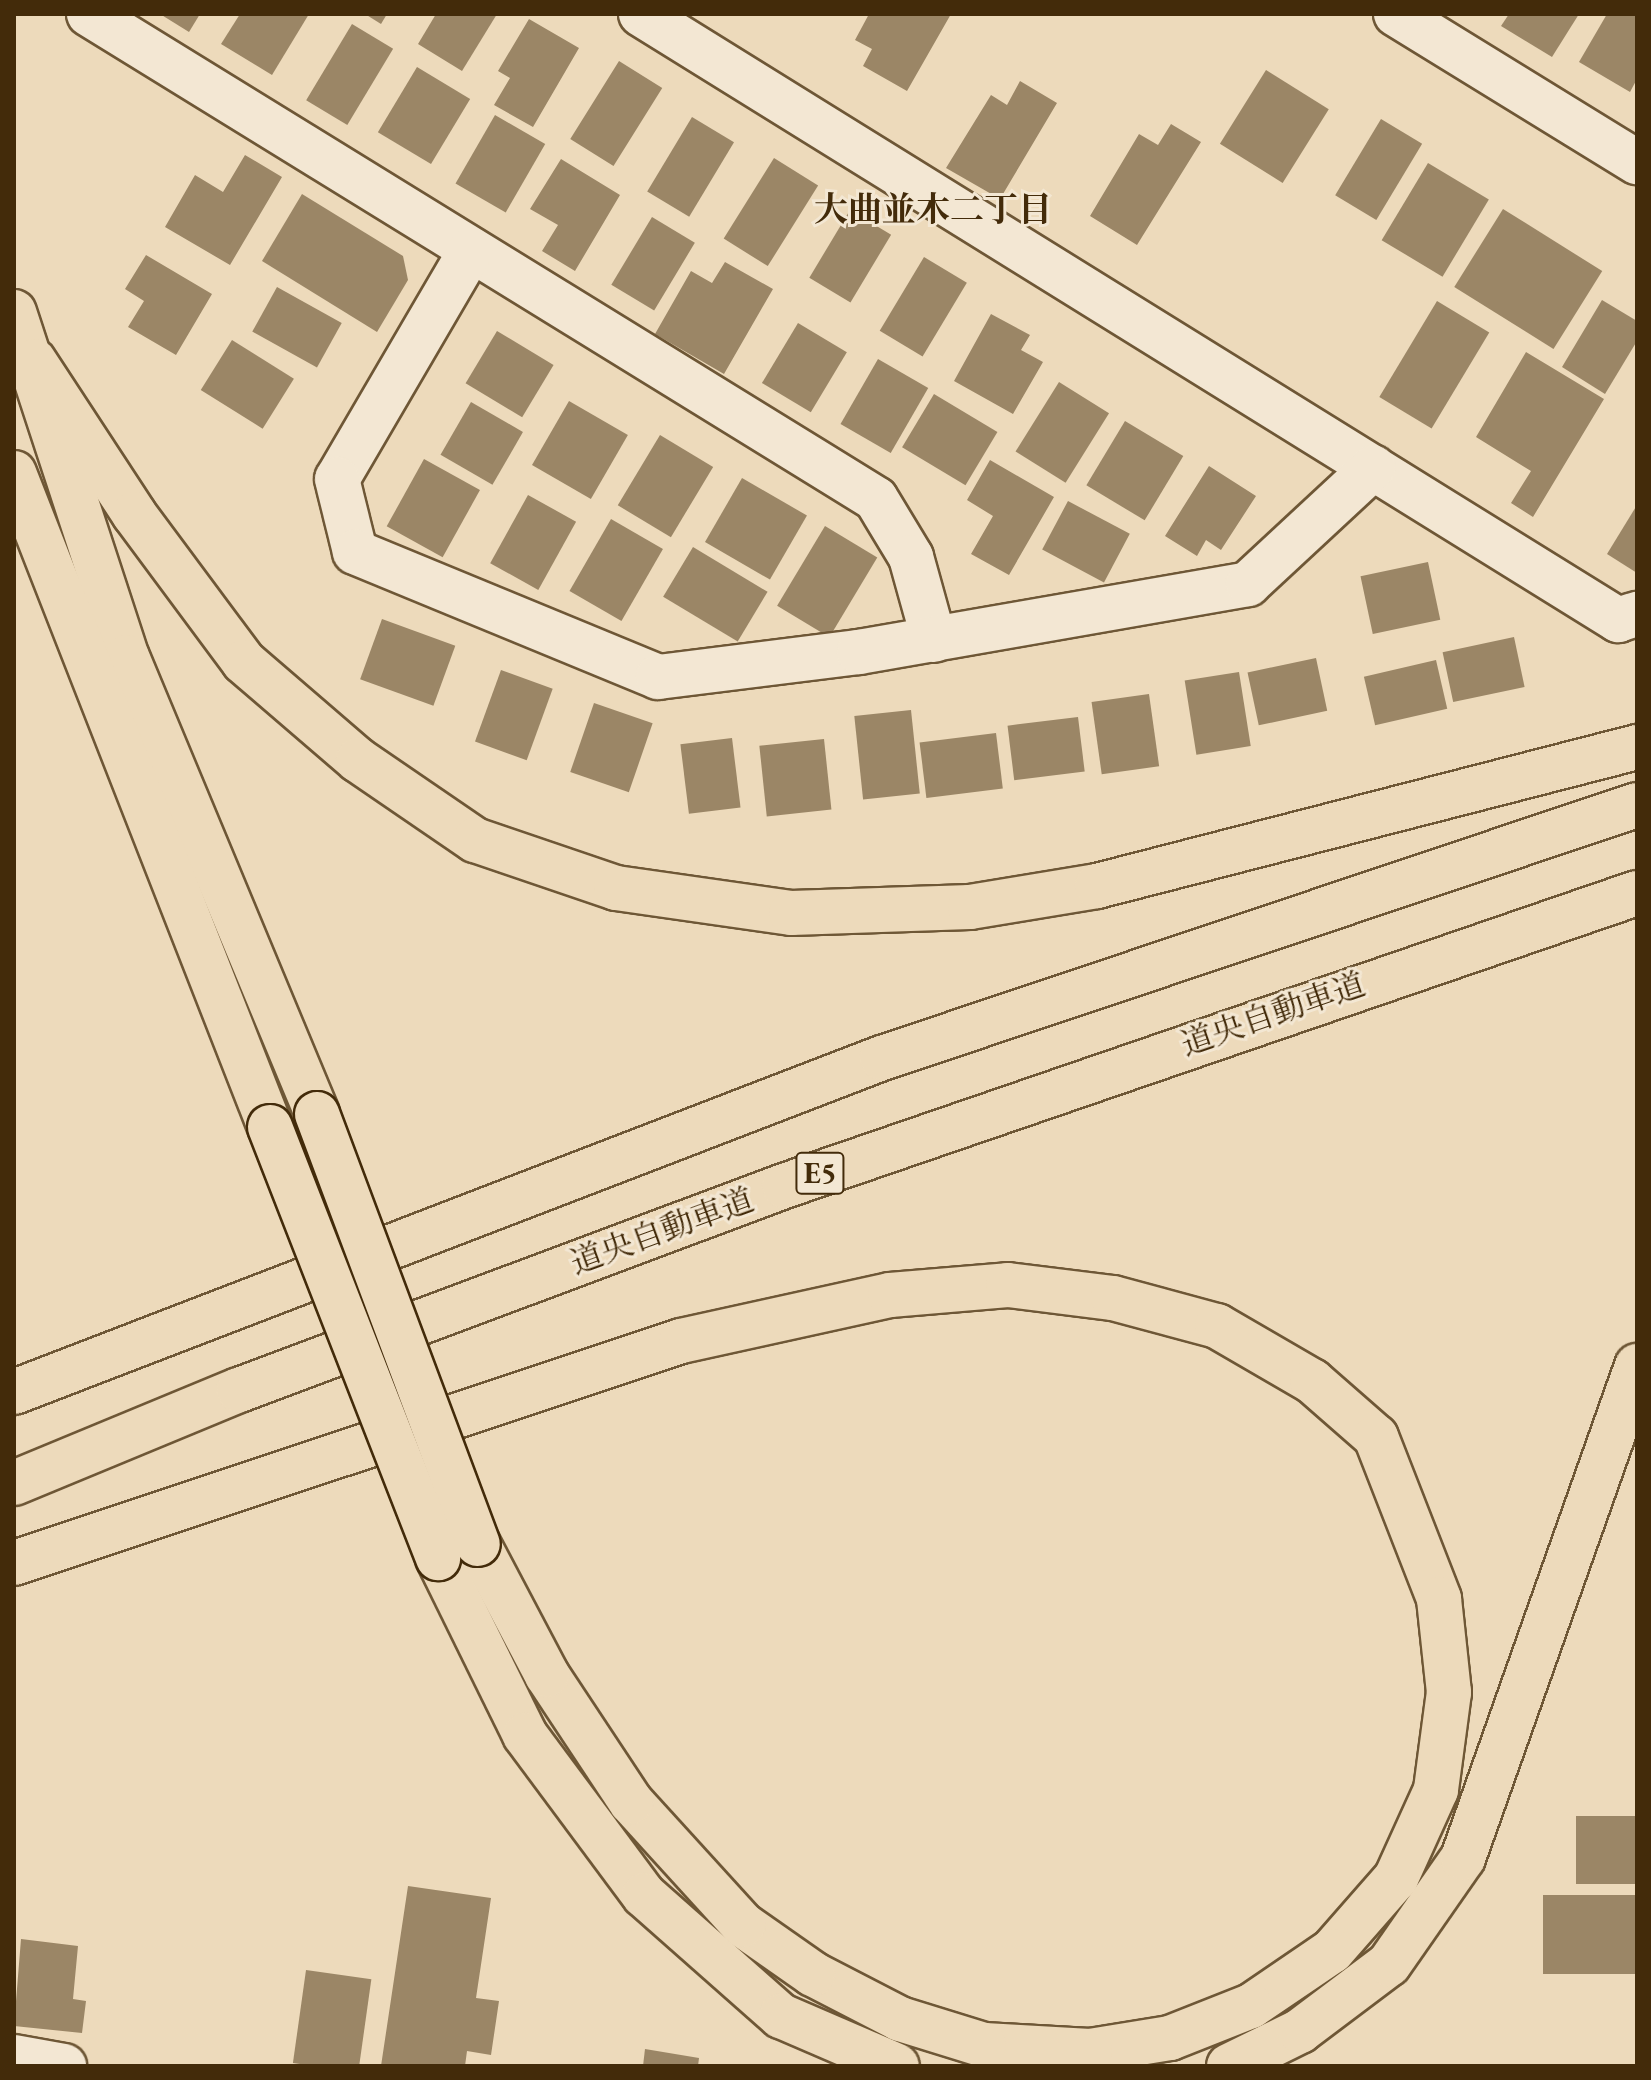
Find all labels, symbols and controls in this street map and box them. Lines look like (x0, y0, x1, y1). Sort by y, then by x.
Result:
district label: 大曲並木二丁目 (814, 190, 1052, 230)
street label: 道央自動車道 (1176, 965, 1370, 1063)
road number: E5 (794, 1147, 846, 1199)
street label: 道央自動車道 (565, 1180, 759, 1282)

